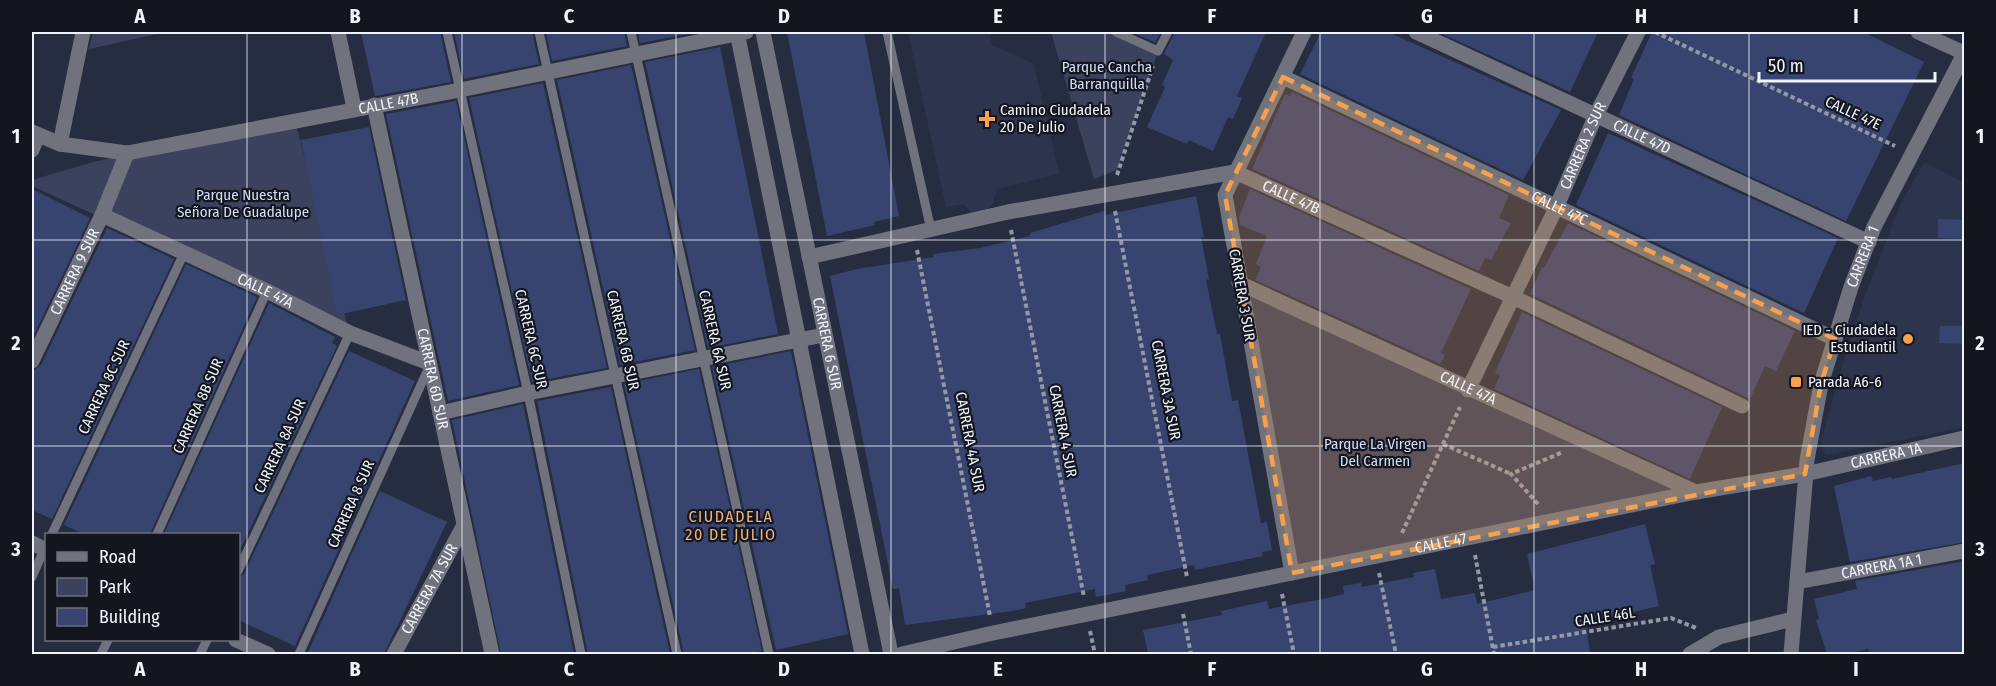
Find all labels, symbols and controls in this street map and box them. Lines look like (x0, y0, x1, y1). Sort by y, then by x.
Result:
text: A (134, 4, 147, 28)
text: B (349, 4, 361, 28)
text: C (564, 4, 575, 28)
text: D (778, 4, 790, 28)
text: E (993, 4, 1003, 28)
text: F (1208, 4, 1217, 28)
text: G (1421, 4, 1433, 28)
text: H (1635, 4, 1647, 28)
text: I (1853, 4, 1859, 28)
scale bar (1759, 45, 1934, 83)
text: 50 m (1768, 55, 1804, 77)
park label: Parque Cancha Barranquilla (1062, 58, 1152, 93)
street label: CALLE 47B (357, 89, 420, 118)
street label: CALLE 47E (1822, 92, 1884, 134)
street label: CARRERA 2 SUR (1556, 99, 1610, 192)
place label: Camino Ciudadela 20 De Julio (1000, 101, 1111, 136)
marker: Camino Ciudadela 20 De Julio (978, 110, 996, 128)
street label: CALLE 47D (1610, 116, 1673, 158)
text: 1 (12, 124, 20, 148)
text: 1 (1976, 124, 1984, 148)
street label: CALLE 47B (1260, 177, 1322, 218)
park label: Parque Nuestra Señora De Guadalupe (177, 186, 309, 221)
street label: CALLE 47C (1529, 187, 1591, 229)
street label: CARRERA 1 (1843, 223, 1883, 290)
street label: CARRERA 9 SUR (46, 226, 103, 318)
street label: CARRERA 3 SUR (1225, 248, 1259, 342)
street label: CALLE 47A (235, 270, 296, 312)
street label: CARRERA 6C SUR (511, 288, 551, 390)
street label: CARRERA 6B SUR (603, 288, 643, 392)
street label: CARRERA 6A SUR (695, 288, 735, 392)
street label: CARRERA 6 SUR (809, 296, 845, 391)
place label: IED - Ciudadela Estudiantil (1802, 321, 1896, 356)
street label: CARRERA 6D SUR (413, 327, 452, 431)
text: 2 (10, 331, 21, 355)
text: 2 (1974, 331, 1985, 355)
marker: IED - Ciudadela Estudiantil (1901, 332, 1915, 346)
street label: CARRERA 8C SUR (74, 337, 134, 437)
street label: CARRERA 3A SUR (1148, 339, 1184, 441)
street label: CARRERA 8B SUR (169, 356, 227, 456)
street label: CALLE 47A (1437, 367, 1499, 408)
place label: Parada A6-6 (1808, 373, 1882, 391)
marker: Parada A6-6 (1789, 375, 1803, 389)
street label: CARRERA 4 SUR (1045, 383, 1081, 479)
street label: CARRERA 4A SUR (951, 390, 989, 494)
street label: CARRERA 8A SUR (250, 396, 310, 496)
park label: Parque La Virgen Del Carmen (1324, 435, 1426, 470)
street label: CARRERA 1A (1849, 439, 1923, 472)
street label: CARRERA 8 SUR (324, 457, 378, 551)
district label: CIUDADELA 20 DE JULIO (685, 507, 777, 544)
street label: CALLE 47 (1413, 529, 1468, 557)
legend (45, 533, 240, 641)
text: 3 (10, 537, 21, 561)
text: 3 (1974, 537, 1985, 561)
street label: CARRERA 7A SUR (398, 541, 461, 637)
text: Road (99, 546, 136, 568)
street label: CARRERA 1A 1 (1840, 550, 1923, 583)
text: Park (99, 576, 132, 598)
street label: CALLE 46L (1574, 603, 1637, 631)
text: Building (99, 606, 160, 628)
text: A (134, 657, 147, 681)
text: B (349, 657, 361, 681)
text: C (564, 657, 575, 681)
text: D (778, 657, 790, 681)
text: E (993, 657, 1003, 681)
text: F (1208, 657, 1217, 681)
text: G (1421, 657, 1433, 681)
text: H (1635, 657, 1647, 681)
text: I (1853, 657, 1859, 681)

